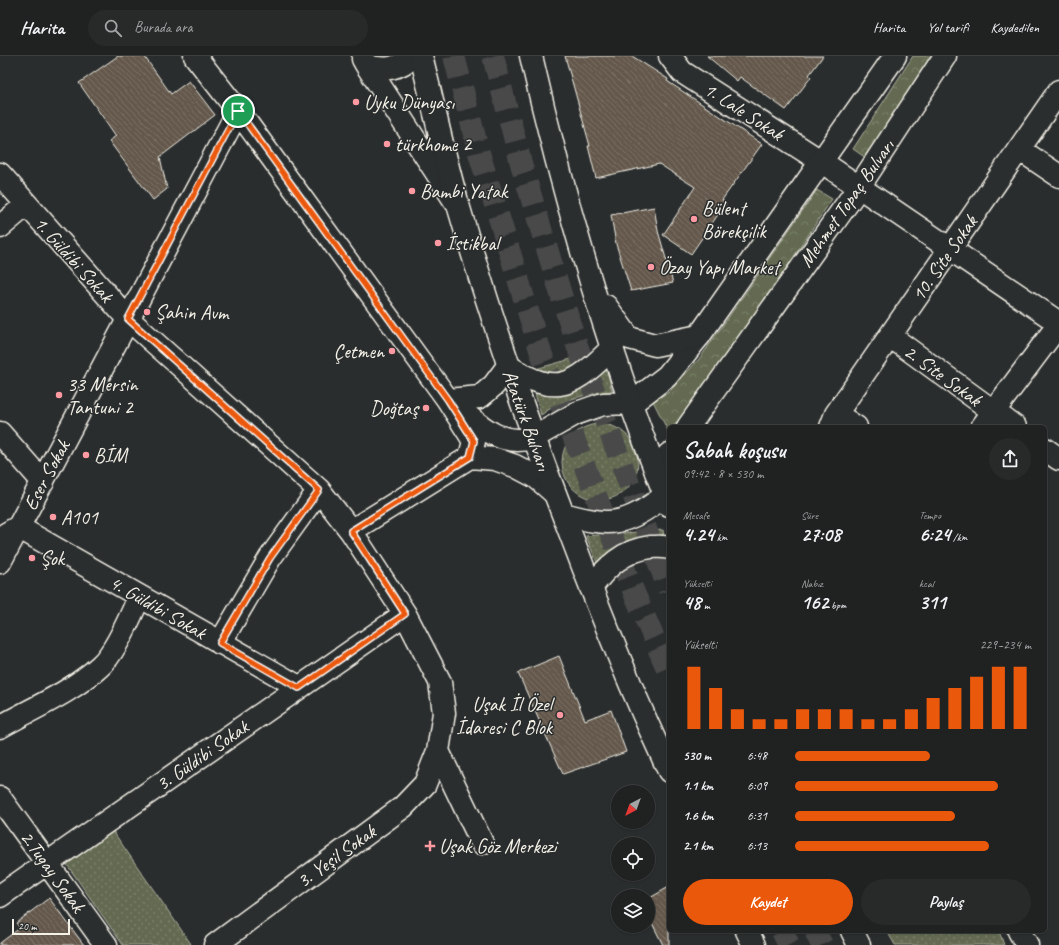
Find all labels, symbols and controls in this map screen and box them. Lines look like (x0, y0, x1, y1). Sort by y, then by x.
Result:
search box (88, 10, 368, 46)
text: Harita (20, 16, 64, 40)
icon: search (102, 17, 124, 39)
text: Burada ara (134, 18, 193, 37)
text: Harita (873, 19, 905, 36)
text: Yol tarifi (927, 19, 969, 36)
text: Kaydedilen (991, 19, 1039, 36)
street label: 1. Lale Sokak (699, 76, 790, 147)
place label: Uyku Dünyası (364, 90, 456, 115)
pin (221, 94, 255, 128)
marker: Uyku Dünyası (351, 97, 361, 107)
icon: arrive (227, 100, 249, 122)
place label: türkhome 2 (395, 132, 473, 157)
street label: Mehmet Topaç Bulvarı (793, 134, 900, 272)
marker: türkhome 2 (382, 139, 392, 149)
place label: Bambi Yatak (420, 179, 509, 204)
marker: Bambi Yatak (407, 186, 417, 196)
place label: Bülent Börekçilik (702, 196, 767, 244)
street label: 10. Site Sokak (906, 209, 984, 306)
street label: 1. Güldibi Sokak (28, 211, 120, 309)
marker: Bülent Börekçilik (689, 214, 699, 224)
place label: İstikbal (446, 231, 502, 256)
marker: İstikbal (433, 238, 443, 248)
place label: Özay Yapı Market (659, 255, 783, 280)
marker: Özay Yapı Market (646, 262, 656, 272)
place label: Şahin Avm (155, 300, 230, 325)
marker: Şahin Avm (142, 307, 152, 317)
place label: Çetmen (334, 339, 385, 364)
street label: 2. Site Sokak (899, 339, 988, 413)
marker: Çetmen (387, 346, 397, 356)
street label: Atatürk Bulvarı (497, 366, 557, 475)
place label: 33 Mersin Tantuni 2 (67, 372, 138, 420)
marker: 33 Mersin Tantuni 2 (54, 390, 64, 400)
place label: Doğtaş (370, 396, 420, 421)
marker: Doğtaş (421, 403, 431, 413)
street label: Eser Sokak (18, 435, 76, 514)
text: Sabah koşusu (683, 437, 785, 465)
button: share (989, 438, 1031, 480)
place label: BİM (94, 443, 128, 468)
marker: BİM (81, 450, 91, 460)
text: 09:42 · 8 × 530 m (683, 466, 764, 482)
place label: A101 (61, 505, 99, 530)
text: Mesafe (683, 508, 709, 522)
text: Süre (801, 508, 818, 522)
text: Tempo (919, 508, 941, 522)
marker: A101 (48, 512, 58, 522)
text: 4.24 (683, 522, 714, 547)
text: 27:08 (801, 522, 841, 547)
text: 6:24 (919, 522, 950, 547)
text: km (714, 530, 727, 544)
text: /km (950, 530, 967, 544)
place label: Şok (40, 546, 66, 571)
marker: Şok (27, 553, 37, 563)
street label: 4. Güldibi Sokak (105, 570, 212, 646)
text: Yükselti (683, 576, 712, 590)
text: Nabız (801, 576, 823, 590)
text: kcal (919, 576, 934, 590)
text: 48 (683, 590, 701, 615)
text: 162 (801, 590, 828, 615)
text: 311 (919, 590, 946, 615)
text: m (701, 598, 710, 612)
text: bpm (828, 598, 846, 612)
text: Yükselti (683, 637, 717, 653)
text: 229–234 m (980, 637, 1031, 653)
place label: Uşak İl Özel İdaresi C Blok (456, 692, 556, 740)
marker: Uşak İl Özel İdaresi C Blok (555, 710, 565, 720)
street label: 3. Güldibi Sokak (151, 713, 255, 796)
text: 530 m (683, 748, 711, 764)
text: 6:48 (747, 748, 767, 764)
text: 1.1 km (683, 778, 713, 794)
text: 6:09 (747, 778, 767, 794)
north arrow (611, 785, 655, 829)
map controls (611, 785, 655, 933)
text: 1.6 km (683, 808, 714, 824)
text: 6:31 (747, 808, 767, 824)
street label: 3. Yeşil Sokak (292, 818, 382, 893)
street label: 2.Tugay Sokak (15, 826, 92, 918)
place label: Uşak Göz Merkezi (439, 834, 558, 859)
button: locate (611, 837, 655, 881)
text: 2.1 km (683, 838, 713, 854)
text: 6:13 (747, 838, 767, 854)
marker: Uşak Göz Merkezi (424, 840, 436, 852)
button: Kaydet (683, 879, 853, 925)
button: Paylaş (861, 879, 1031, 925)
button: layers (611, 889, 655, 933)
scale bar (12, 917, 70, 936)
text: 20 m (18, 919, 37, 933)

